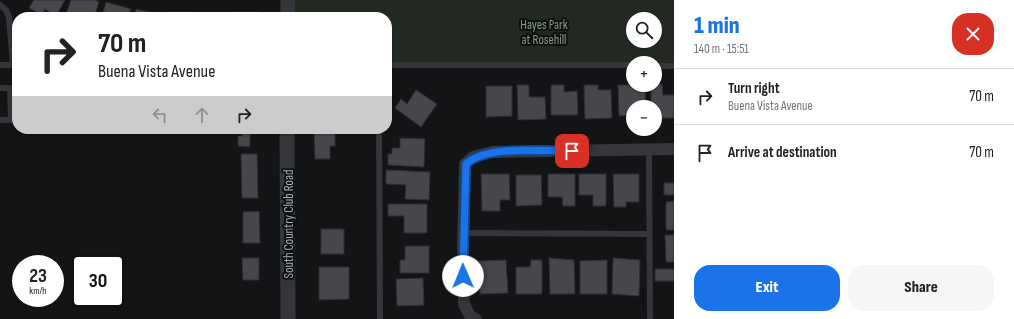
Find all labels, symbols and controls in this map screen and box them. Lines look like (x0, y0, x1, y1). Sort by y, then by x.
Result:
text: 1 min (694, 11, 740, 40)
map controls (626, 12, 662, 136)
button: search (626, 12, 662, 48)
button: close (952, 13, 994, 55)
park label: Hayes Park at Rosehill (520, 17, 568, 48)
text: 70 m (98, 27, 146, 60)
icon: right (32, 28, 84, 80)
text: 140 m · 15:51 (694, 41, 749, 57)
button: + (626, 56, 662, 92)
text: Buena Vista Avenue (98, 61, 215, 82)
text: Turn right (728, 79, 780, 98)
icon: right (694, 86, 716, 108)
text: 70 m (969, 87, 994, 106)
text: Buena Vista Avenue (728, 98, 813, 114)
button: − (626, 100, 662, 136)
icon: left (149, 104, 171, 126)
icon: ahead (191, 104, 213, 126)
icon: right (233, 104, 255, 126)
pin (555, 134, 589, 168)
icon: arrive (561, 140, 583, 162)
icon: arrive (694, 142, 716, 164)
text: Arrive at destination (728, 143, 837, 162)
text: 70 m (969, 143, 994, 162)
street label: South Country Club Road (281, 170, 297, 278)
speed limit sign: 30 (72, 255, 124, 307)
position arrow (442, 255, 484, 297)
text: 23 (29, 264, 47, 288)
button: Exit (694, 265, 840, 311)
button: Share (848, 265, 994, 311)
text: km/h (29, 285, 47, 297)

